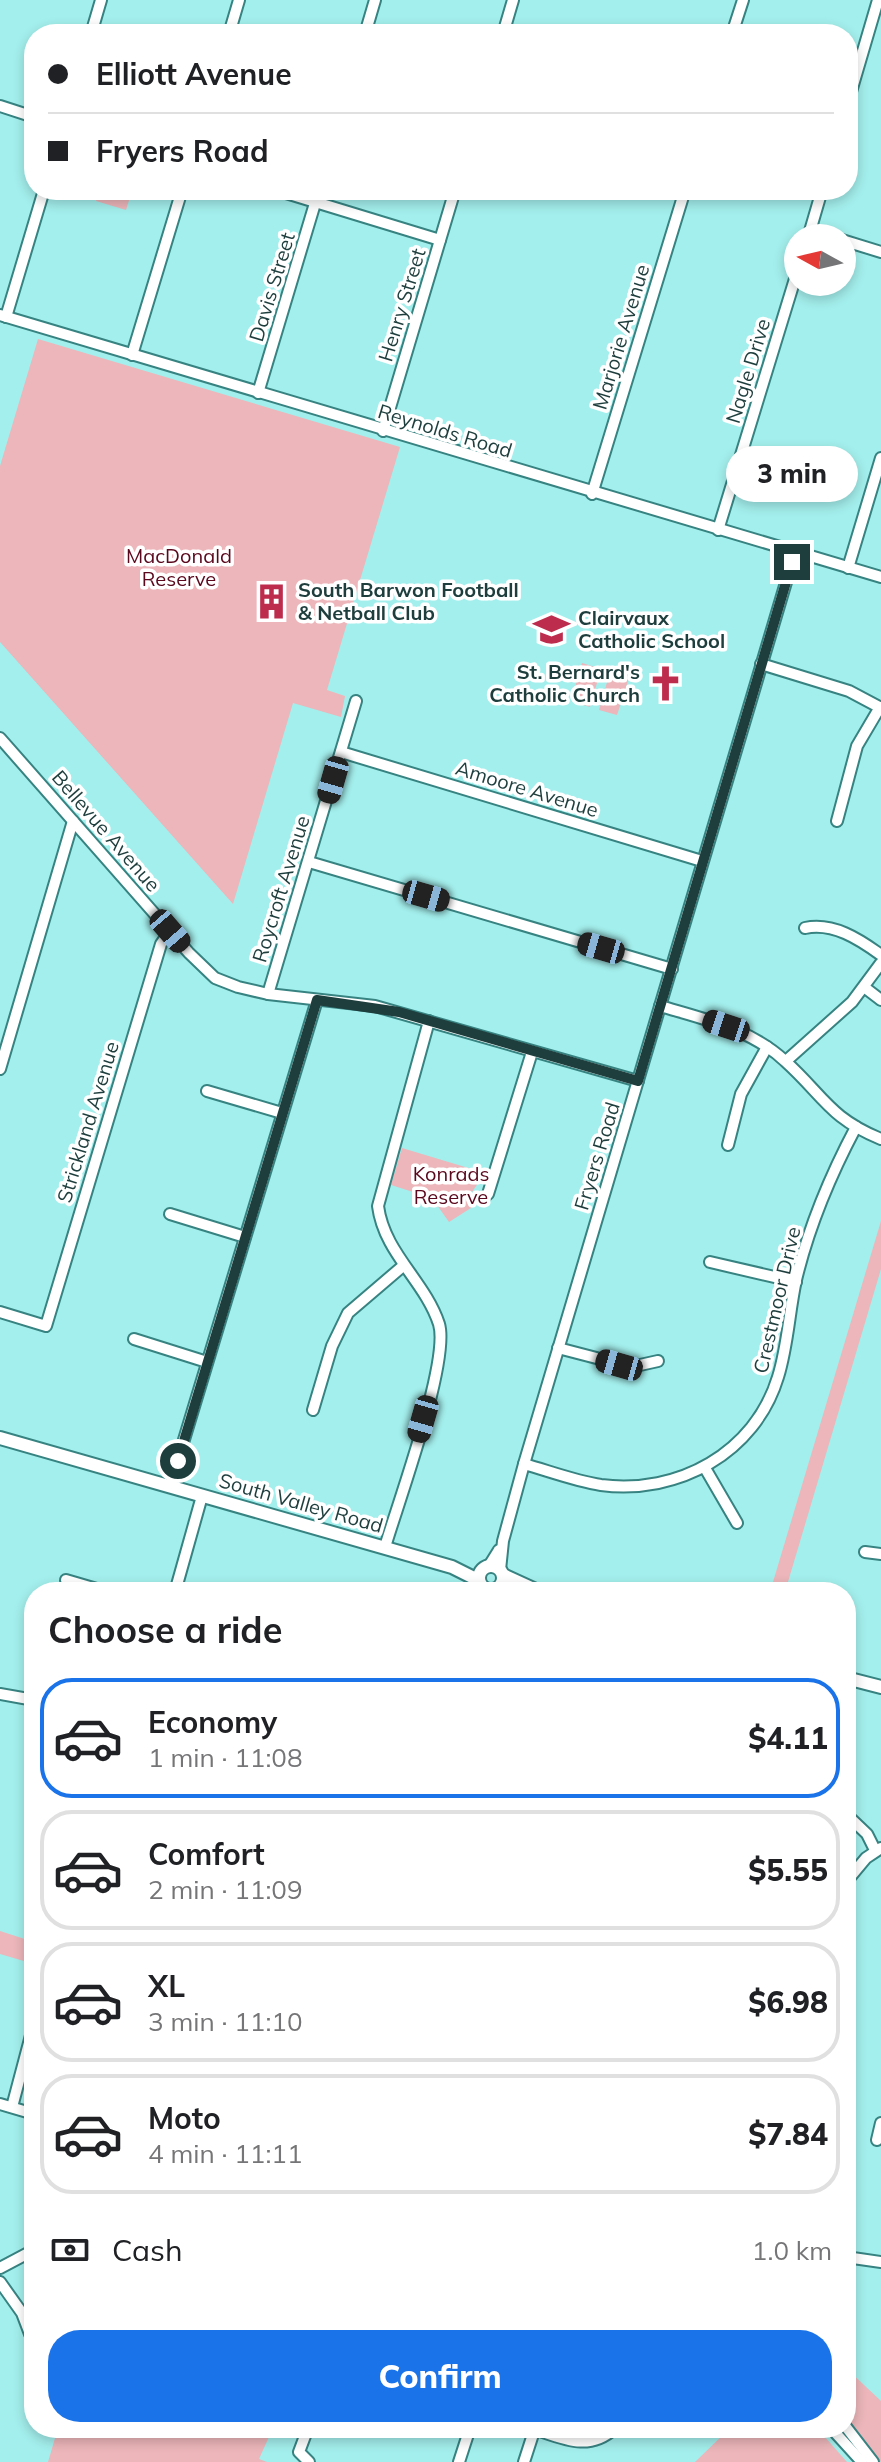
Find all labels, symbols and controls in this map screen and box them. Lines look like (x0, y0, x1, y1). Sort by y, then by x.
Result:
text: Elliott Avenue (96, 55, 292, 93)
text: Fryers Road (96, 132, 269, 170)
north arrow (784, 224, 856, 296)
map controls (784, 224, 856, 296)
street label: Davis Street (243, 229, 300, 344)
street label: Henry Street (372, 245, 431, 364)
street label: Marjorie Avenue (587, 261, 654, 412)
street label: Nagle Drive (720, 315, 775, 426)
street label: Reynolds Road (375, 398, 515, 463)
callout: 3 min (726, 446, 858, 502)
text: 3 min (757, 457, 827, 490)
park label: MacDonald Reserve (126, 543, 232, 591)
route end (774, 544, 810, 580)
place label: South Barwon Football & Netball Club (298, 577, 519, 625)
building icon: South Barwon Football & Netball Club (253, 583, 291, 621)
place label: Clairvaux Catholic School (578, 605, 725, 653)
school or university icon: Clairvaux Catholic School (533, 611, 571, 649)
place label: St. Bernard's Catholic Church (489, 659, 640, 707)
church icon: St. Bernard's Catholic Church (647, 665, 685, 703)
car (315, 754, 351, 806)
street label: Amoore Avenue (453, 755, 602, 822)
street label: Bellevue Avenue (47, 765, 166, 896)
street label: Roycroft Avenue (246, 813, 315, 965)
car (400, 878, 452, 914)
car (145, 905, 195, 957)
car (575, 930, 627, 966)
car (699, 1007, 753, 1045)
street label: Strickland Avenue (51, 1038, 124, 1205)
street label: Fryers Road (568, 1099, 625, 1213)
park label: Konrads Reserve (413, 1161, 489, 1209)
street label: Crestmoor Drive (747, 1224, 806, 1376)
car (593, 1347, 645, 1383)
car (405, 1393, 441, 1445)
route start (160, 1443, 196, 1479)
street label: South Valley Road (216, 1467, 386, 1538)
text: Choose a ride (48, 1607, 282, 1652)
icon: car (52, 1702, 124, 1774)
text: Economy (148, 1703, 277, 1741)
text: $4.11 (748, 1719, 828, 1757)
text: 1 min · 11:08 (148, 1741, 303, 1774)
icon: car (52, 1834, 124, 1906)
text: Comfort (148, 1835, 265, 1873)
text: $5.55 (748, 1851, 828, 1889)
text: 2 min · 11:09 (148, 1873, 303, 1906)
icon: car (52, 1966, 124, 2038)
text: XL (148, 1967, 185, 2005)
text: $6.98 (748, 1983, 828, 2021)
text: 3 min · 11:10 (148, 2005, 303, 2038)
icon: car (52, 2098, 124, 2170)
text: Moto (148, 2099, 221, 2137)
text: $7.84 (748, 2115, 828, 2153)
text: 4 min · 11:11 (148, 2137, 303, 2170)
icon: cash (48, 2228, 92, 2272)
text: Cash (112, 2231, 183, 2269)
text: 1.0 km (752, 2234, 832, 2267)
button: Confirm (48, 2330, 832, 2422)

